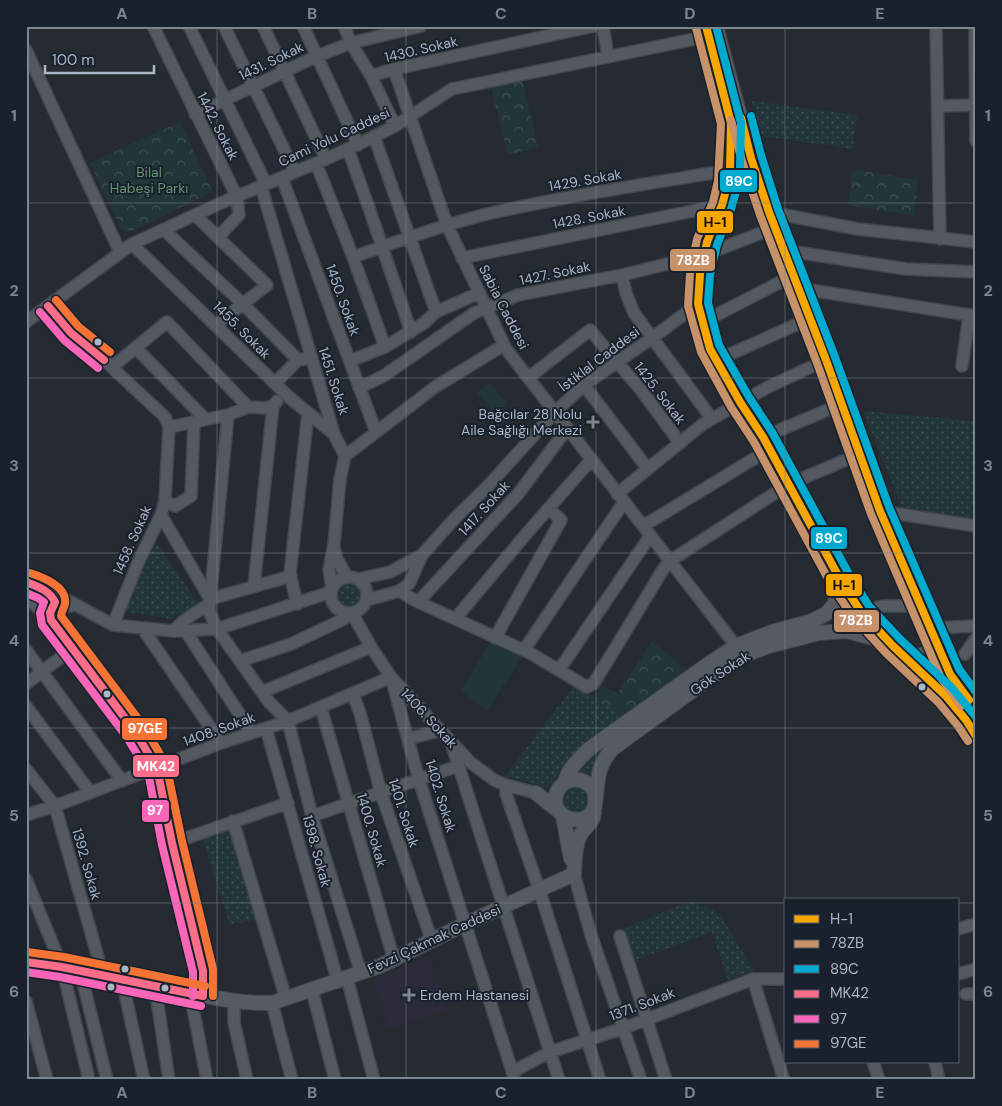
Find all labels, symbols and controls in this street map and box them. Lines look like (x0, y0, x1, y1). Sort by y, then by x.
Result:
text: A (116, 3, 128, 24)
text: B (307, 3, 317, 24)
text: C (495, 3, 507, 24)
text: D (684, 3, 696, 24)
text: E (875, 3, 885, 24)
street label: 1430. Sokak (383, 32, 459, 66)
street label: 1431. Sokak (236, 38, 306, 84)
scale bar (45, 42, 154, 74)
text: 100 m (52, 50, 95, 70)
street label: 1442. Sokak (193, 89, 243, 163)
street label: Cami Yolu Caddesi (275, 103, 393, 171)
text: 1 (11, 105, 17, 126)
text: 1 (985, 105, 991, 126)
park label: Bilal Habeşi Parkı (110, 163, 188, 197)
street label: 1429. Sokak (547, 165, 623, 195)
line badge: 89C (719, 169, 758, 193)
text: 89C (725, 172, 753, 190)
street label: 1428. Sokak (551, 201, 627, 233)
line badge: H-1 (696, 210, 734, 234)
text: H-1 (703, 213, 727, 231)
line badge: 78ZB (669, 248, 716, 272)
text: 78ZB (676, 251, 710, 269)
street label: 1427. Sokak (518, 257, 592, 289)
street label: 1450. Sokak (322, 262, 364, 338)
street label: Sabia Caddesi (475, 262, 533, 352)
text: 2 (9, 280, 19, 301)
text: 2 (983, 280, 993, 301)
street label: 1455. Sokak (209, 297, 275, 363)
street label: İstiklal Caddesi (555, 323, 643, 395)
unlabelled marker (93, 337, 103, 347)
street label: 1451. Sokak (315, 345, 353, 417)
street label: 1425. Sokak (630, 358, 690, 428)
place label: Bağcılar 28 Nolu Aile Sağlığı Merkezi (461, 405, 582, 439)
marker: Bağcılar 28 Nolu Aile Sağlığı Merkezi (586, 415, 600, 429)
text: 3 (9, 455, 19, 476)
text: 3 (983, 455, 993, 476)
street label: 1417. Sokak (454, 477, 514, 539)
street label: 1458. Sokak (109, 502, 155, 578)
line badge: 89C (810, 526, 848, 550)
text: 89C (815, 529, 843, 547)
line badge: H-1 (825, 573, 863, 597)
text: H-1 (832, 576, 856, 594)
line badge: 78ZB (833, 609, 880, 633)
text: 78ZB (839, 611, 873, 629)
text: 4 (9, 630, 19, 651)
text: 4 (983, 630, 993, 651)
street label: Gök Sokak (687, 647, 753, 699)
unlabelled marker (917, 682, 927, 692)
street label: 1406. Sokak (397, 684, 461, 752)
unlabelled marker (102, 689, 112, 699)
street label: 1408. Sokak (180, 708, 258, 750)
line badge: 97GE (121, 717, 168, 741)
text: 97GE (127, 719, 163, 737)
line badge: MK42 (132, 754, 180, 778)
text: MK42 (137, 757, 175, 775)
street label: 1402. Sokak (421, 758, 461, 834)
street label: 1401. Sokak (384, 776, 424, 850)
street label: 1400. Sokak (353, 791, 391, 869)
line badge: 97 (141, 799, 170, 823)
text: 97 (147, 801, 164, 819)
text: 5 (9, 805, 19, 826)
text: 5 (983, 805, 993, 826)
street label: 1398. Sokak (299, 813, 335, 889)
street label: 1392. Sokak (68, 826, 106, 902)
legend (784, 898, 960, 1064)
street label: Fevzi Çakmak Caddesi (365, 900, 503, 978)
text: H-1 (830, 909, 853, 929)
text: 78ZB (830, 933, 864, 953)
text: 89C (830, 959, 859, 979)
unlabelled marker (120, 964, 130, 974)
text: 6 (9, 981, 19, 1002)
text: 6 (983, 981, 993, 1002)
unlabelled marker (106, 982, 116, 992)
unlabelled marker (160, 983, 170, 993)
street label: 1371. Sokak (607, 983, 677, 1025)
text: MK42 (830, 983, 869, 1003)
place label: Erdem Hastanesi (420, 986, 529, 1004)
marker: Erdem Hastanesi (402, 988, 416, 1002)
text: 97 (830, 1009, 847, 1029)
text: 97GE (830, 1033, 867, 1053)
text: A (116, 1082, 128, 1103)
text: B (307, 1082, 317, 1103)
text: C (495, 1082, 507, 1103)
text: D (684, 1082, 696, 1103)
text: E (875, 1082, 885, 1103)

